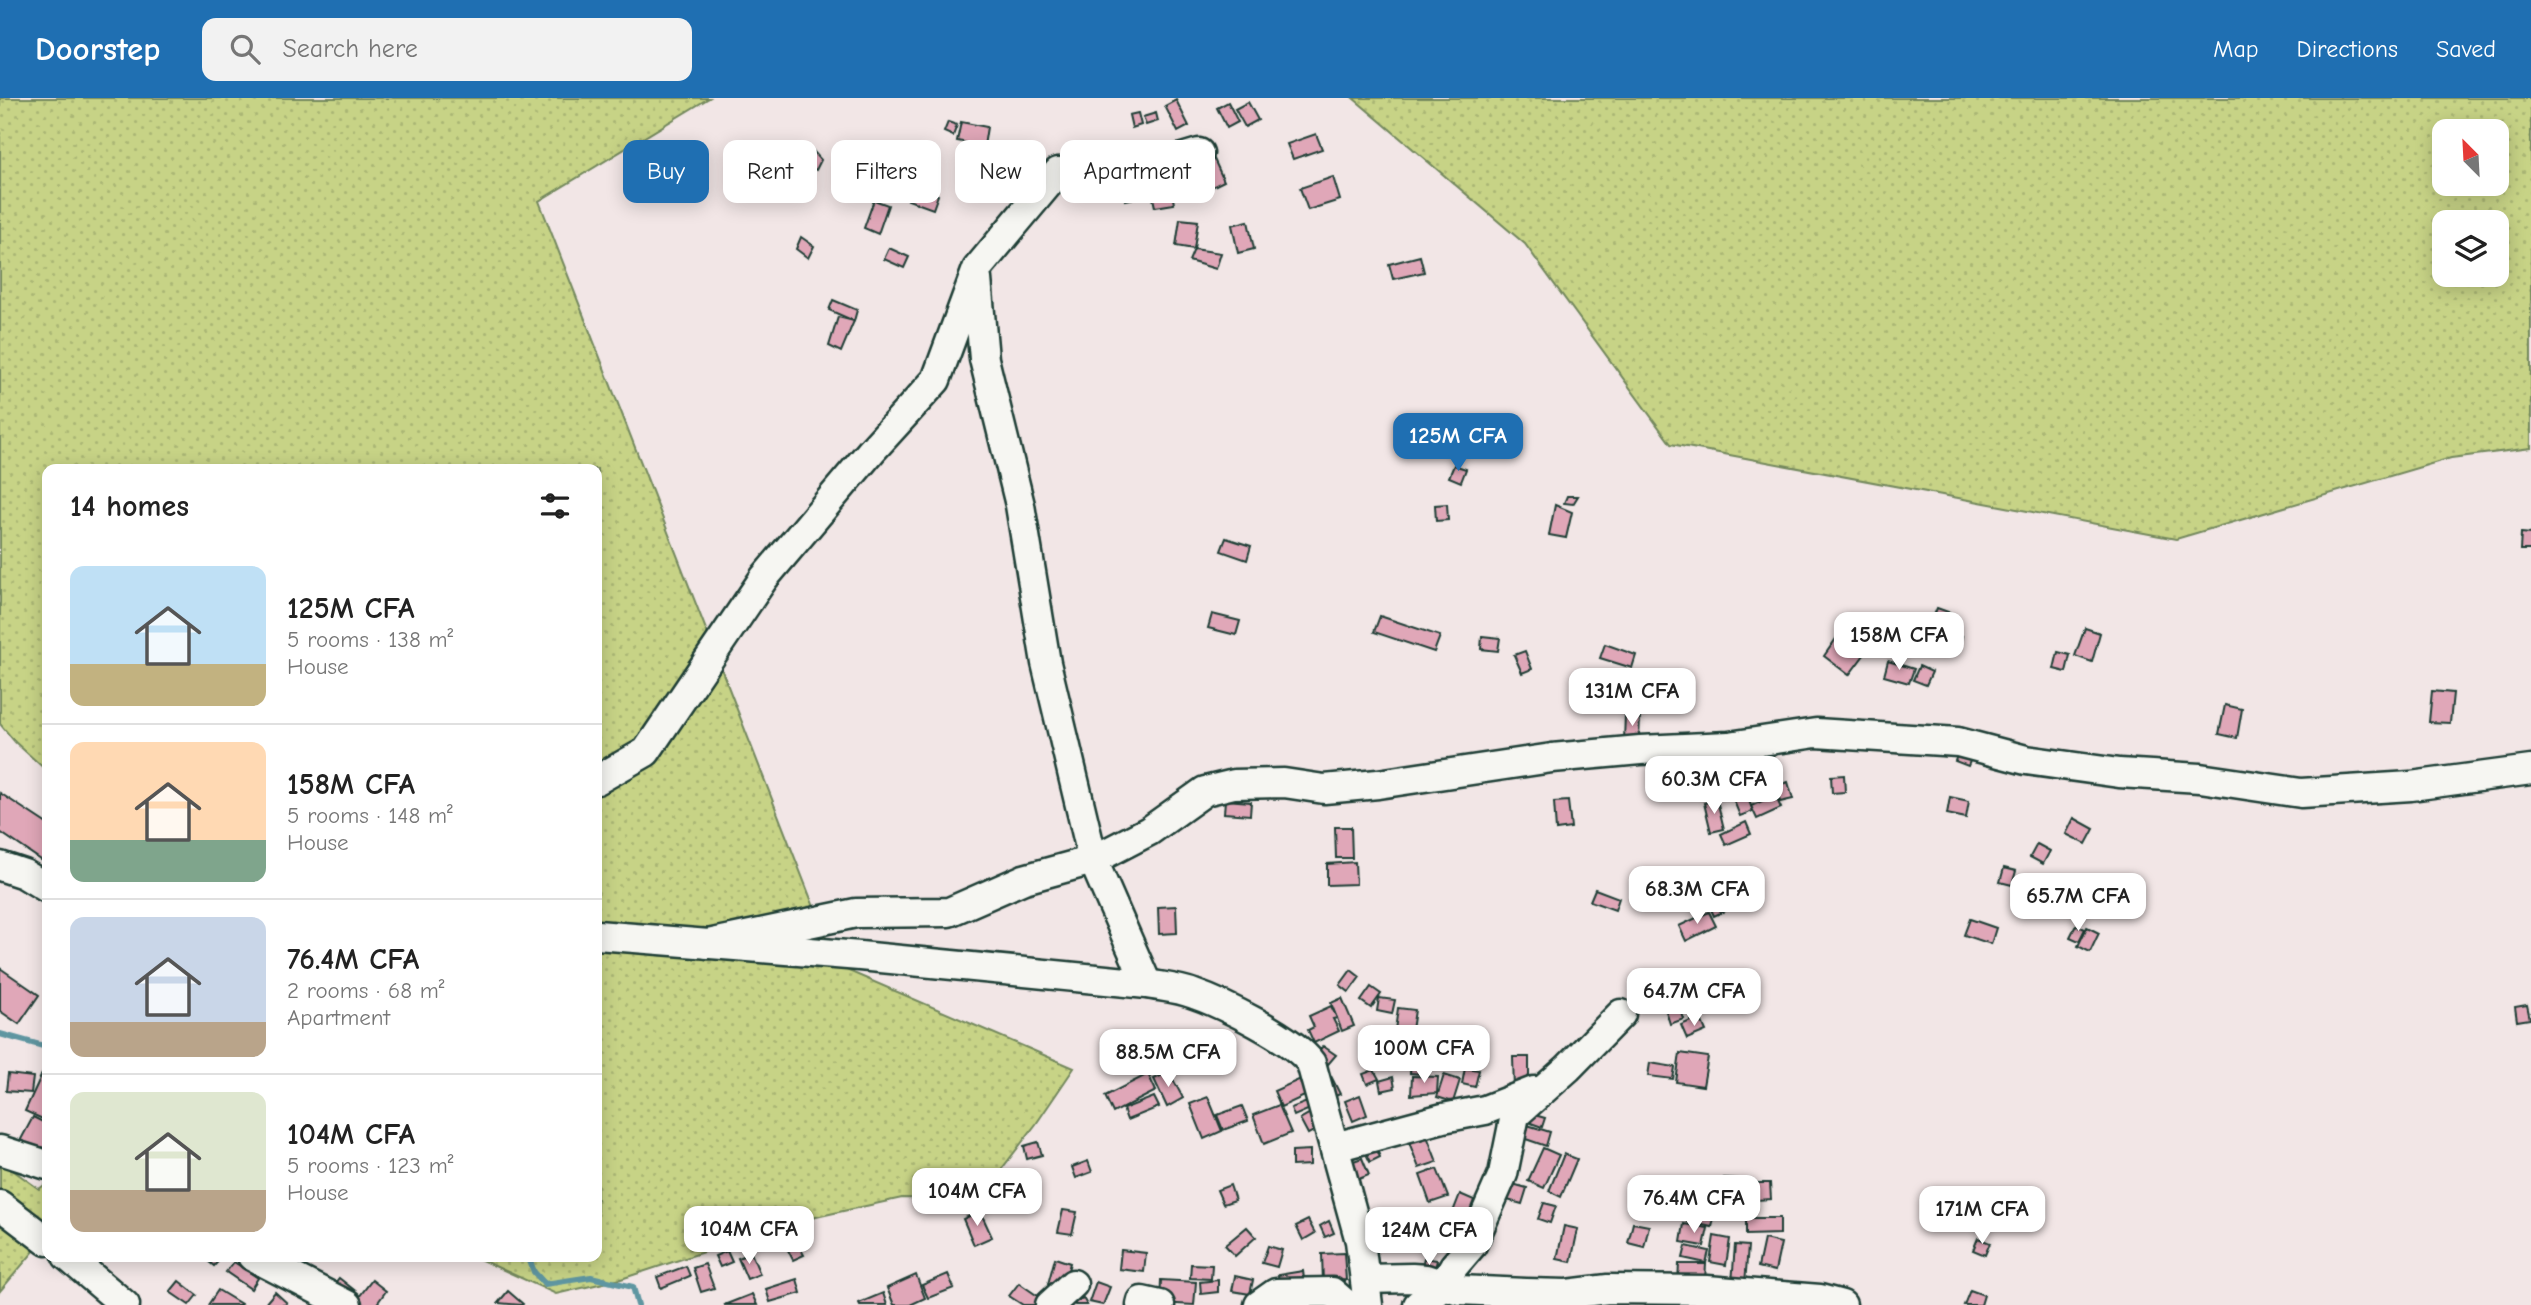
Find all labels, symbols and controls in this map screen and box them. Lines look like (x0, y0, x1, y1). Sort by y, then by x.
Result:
search box (202, 18, 692, 81)
text: Doorstep (35, 30, 160, 68)
icon: search (226, 30, 264, 68)
text: Search here (282, 34, 418, 64)
text: Map (2213, 35, 2259, 63)
text: Directions (2297, 35, 2398, 63)
text: Saved (2436, 35, 2496, 63)
north arrow (2432, 119, 2510, 196)
map controls (2432, 119, 2509, 287)
chip: Buy (623, 140, 709, 203)
chip: Rent (723, 140, 817, 203)
chip: Filters (831, 140, 941, 203)
chip: New (955, 140, 1046, 203)
chip: Apartment (1060, 140, 1215, 203)
button: layers (2432, 210, 2509, 287)
pin: 125M CFA (1386, 414, 1530, 473)
text: 125M CFA (1409, 422, 1507, 449)
icon: filters (536, 487, 574, 525)
text: 14 homes (70, 489, 189, 524)
text: 125M CFA (287, 591, 415, 626)
icon: home (126, 594, 210, 678)
pin: 158M CFA (1827, 612, 1971, 672)
text: 158M CFA (1850, 621, 1948, 648)
text: 5 rooms · 138 m² (287, 626, 453, 653)
text: House (287, 653, 349, 680)
pin: 131M CFA (1560, 668, 1704, 728)
text: 131M CFA (1585, 677, 1679, 704)
pin: 60.3M CFA (1634, 756, 1794, 816)
text: 60.3M CFA (1661, 765, 1767, 792)
text: 158M CFA (287, 767, 415, 802)
icon: home (126, 770, 210, 854)
text: 5 rooms · 148 m² (287, 802, 453, 829)
text: House (287, 829, 349, 856)
pin: 68.3M CFA (1617, 866, 1777, 926)
pin: 65.7M CFA (1998, 874, 2158, 933)
text: 68.3M CFA (1645, 875, 1749, 902)
text: 65.7M CFA (2026, 882, 2130, 909)
text: 76.4M CFA (287, 942, 419, 977)
icon: home (126, 945, 210, 1029)
pin: 64.7M CFA (1614, 968, 1774, 1028)
text: 2 rooms · 68 m² (287, 977, 445, 1004)
text: 64.7M CFA (1643, 977, 1745, 1004)
text: Apartment (287, 1004, 390, 1031)
pin: 100M CFA (1352, 1026, 1496, 1085)
pin: 88.5M CFA (1088, 1030, 1248, 1089)
text: 100M CFA (1374, 1034, 1474, 1061)
text: 88.5M CFA (1115, 1038, 1221, 1065)
text: 104M CFA (287, 1117, 415, 1152)
icon: home (126, 1120, 210, 1204)
text: 5 rooms · 123 m² (287, 1152, 453, 1179)
pin: 104M CFA (905, 1168, 1049, 1228)
pin: 76.4M CFA (1614, 1176, 1774, 1235)
text: 104M CFA (928, 1177, 1026, 1204)
text: House (287, 1179, 349, 1206)
text: 76.4M CFA (1643, 1184, 1745, 1211)
pin: 171M CFA (1910, 1186, 2054, 1246)
text: 171M CFA (1935, 1195, 2029, 1222)
pin: 104M CFA (677, 1206, 821, 1266)
pin: 124M CFA (1357, 1208, 1501, 1267)
text: 104M CFA (700, 1215, 798, 1242)
text: 124M CFA (1381, 1216, 1477, 1243)

